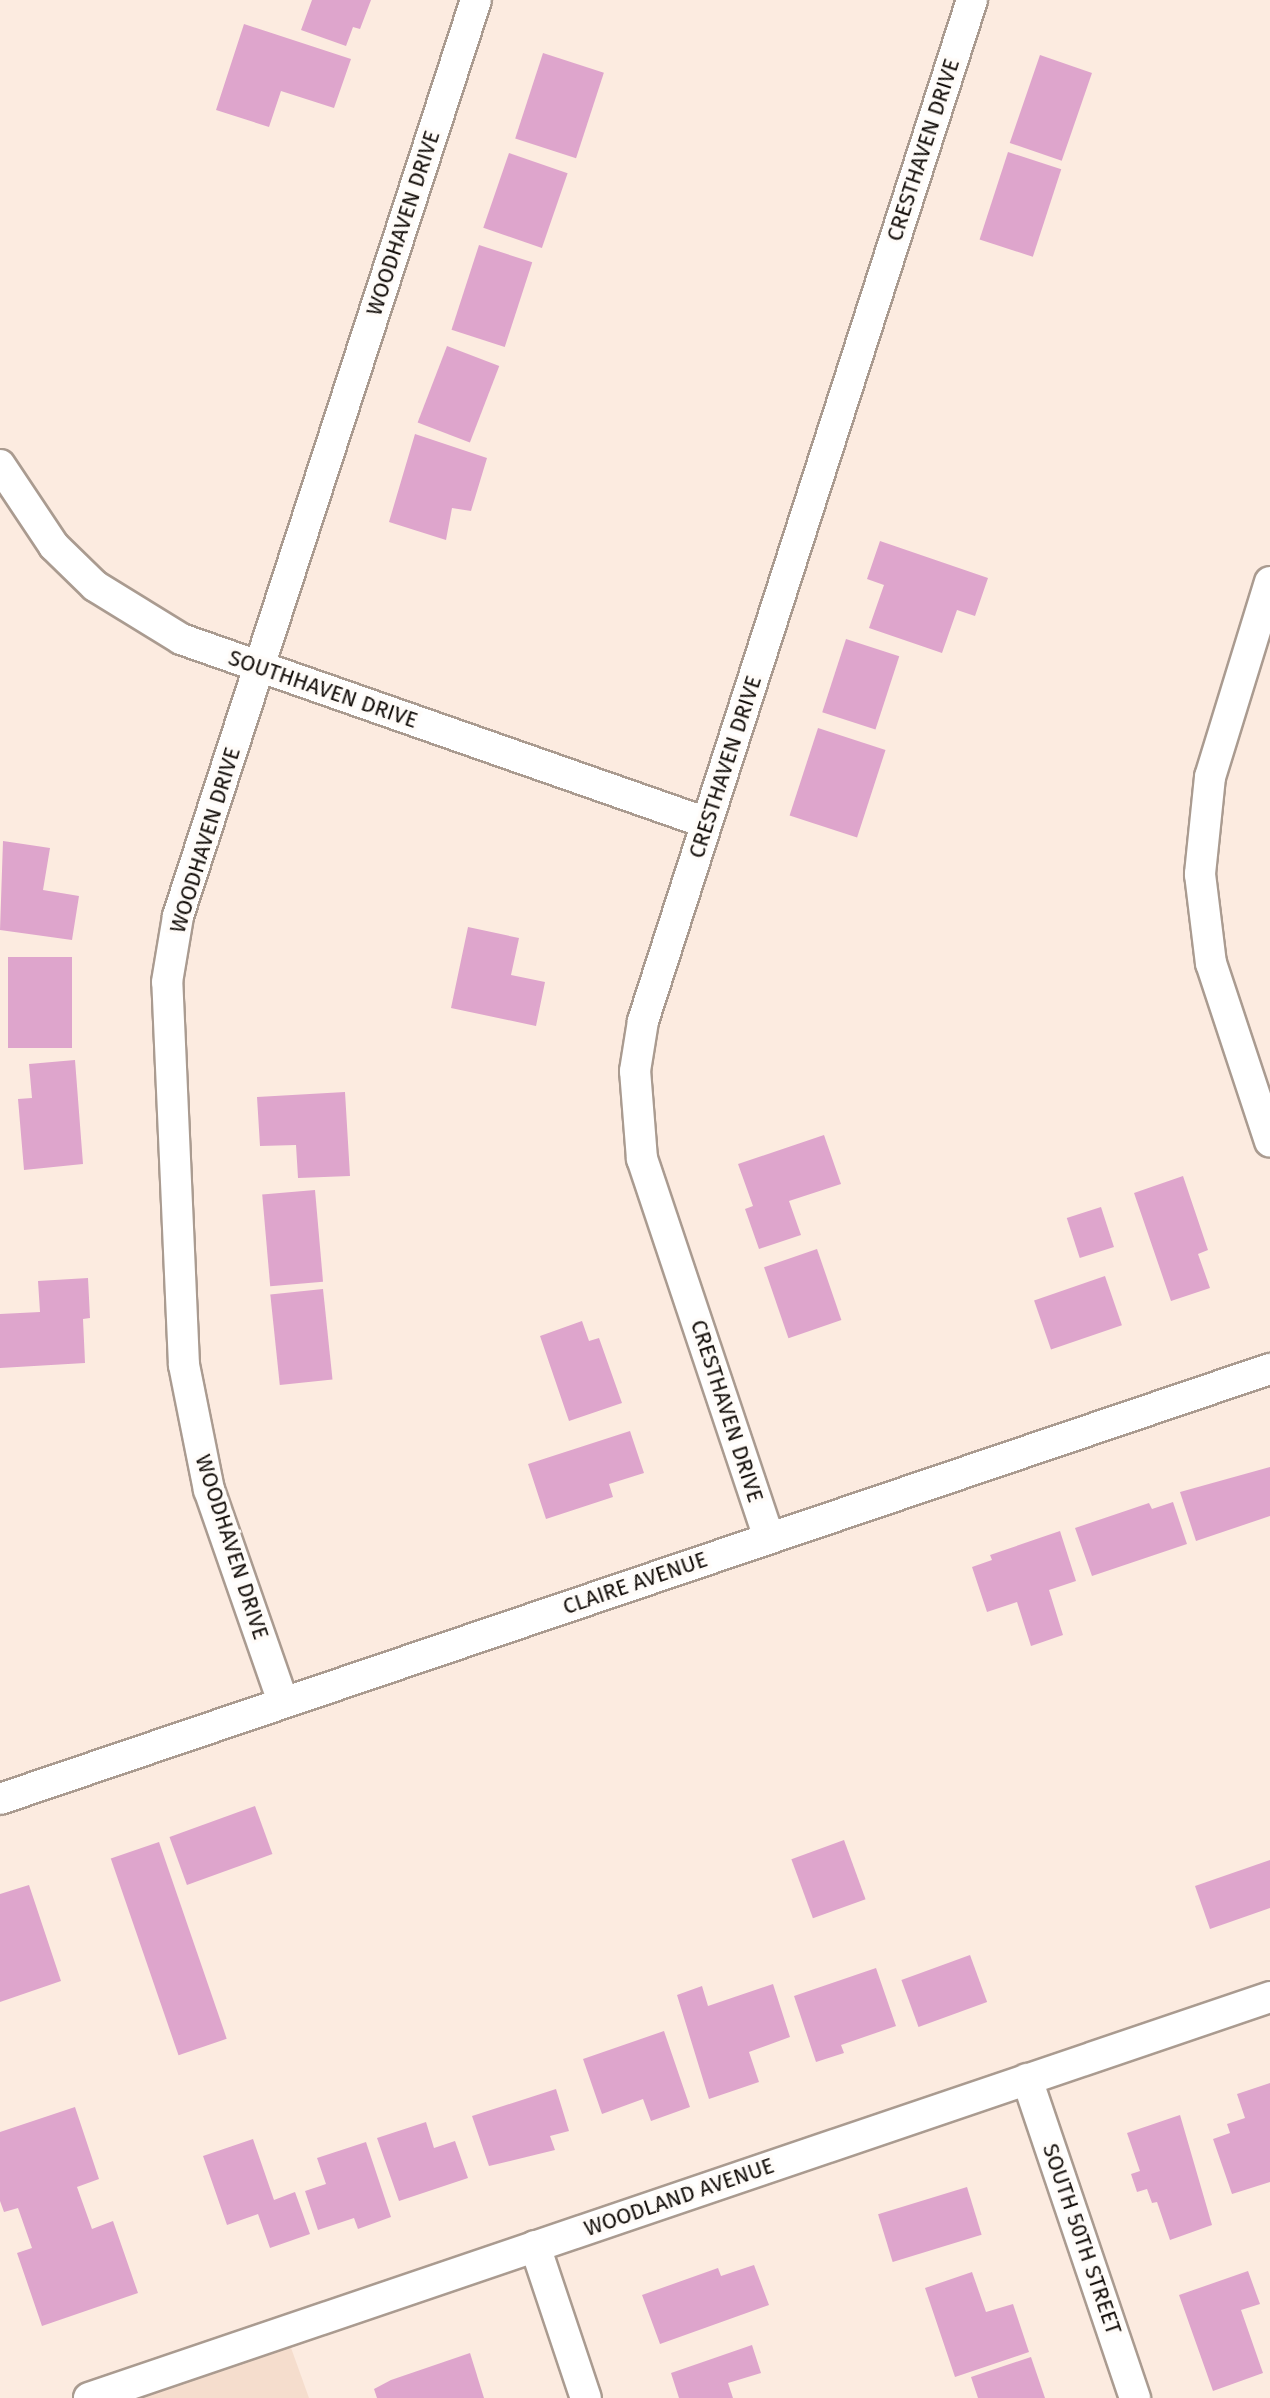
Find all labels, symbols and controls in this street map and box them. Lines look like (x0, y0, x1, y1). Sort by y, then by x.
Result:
street label: CRESTHAVEN DRIVE (881, 56, 965, 244)
street label: WOODHAVEN DRIVE (361, 127, 445, 319)
street label: SOUTHHAVEN DRIVE (225, 644, 421, 734)
street label: CRESTHAVEN DRIVE (683, 673, 767, 861)
street label: WOODHAVEN DRIVE (164, 744, 246, 936)
street label: CRESTHAVEN DRIVE (685, 1317, 769, 1505)
street label: WOODHAVEN DRIVE (190, 1451, 274, 1643)
street label: CLAIRE AVENUE (559, 1546, 711, 1620)
street label: SOUTH 50TH STREET (1037, 2140, 1127, 2338)
street label: WOODLAND AVENUE (581, 2152, 777, 2242)

